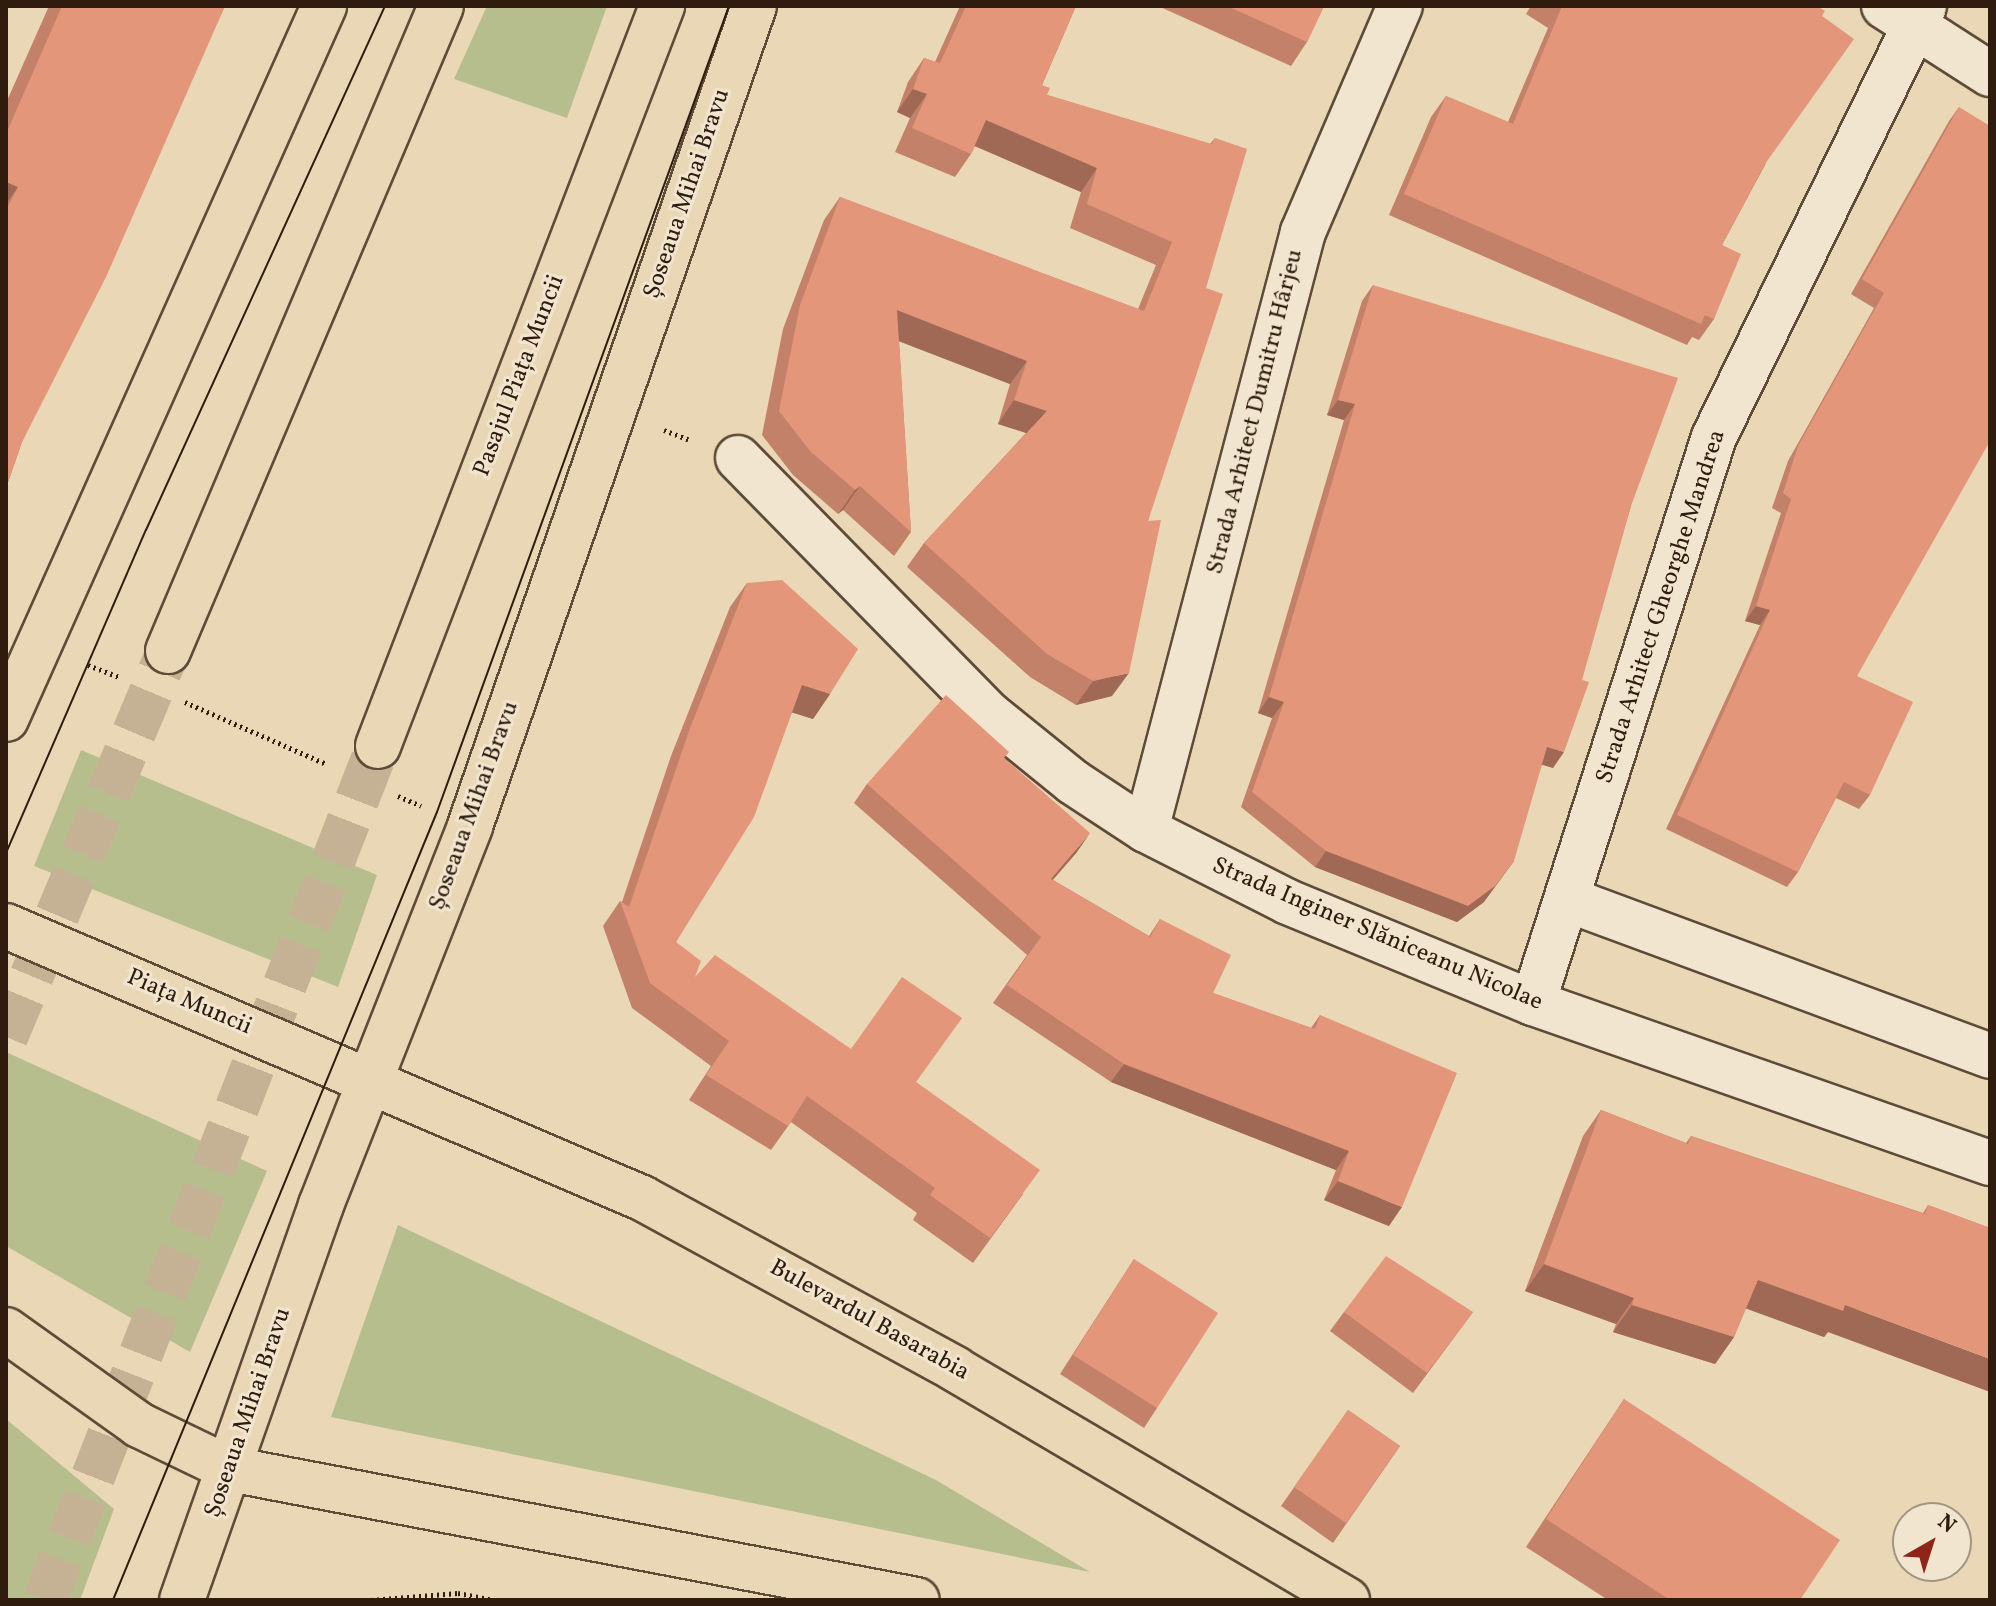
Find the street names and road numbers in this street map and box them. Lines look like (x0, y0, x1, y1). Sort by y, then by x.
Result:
street label: Șoseaua Mihai Bravu (639, 85, 737, 303)
street label: Strada Arhitect Dumitru Hârjeu (1202, 246, 1310, 578)
street label: Pasajul Piața Muncii (468, 271, 572, 481)
street label: Strada Arhitect Gheorghe Mandrea (1591, 426, 1733, 788)
street label: Șoseaua Mihai Bravu (424, 698, 526, 914)
street label: Strada Inginer Slăniceanu Nicolae (1207, 852, 1547, 1018)
street label: Piața Muncii (122, 964, 256, 1042)
street label: Bulevardul Basarabia (764, 1254, 974, 1388)
street label: Șoseaua Mihai Bravu (200, 1304, 298, 1522)

